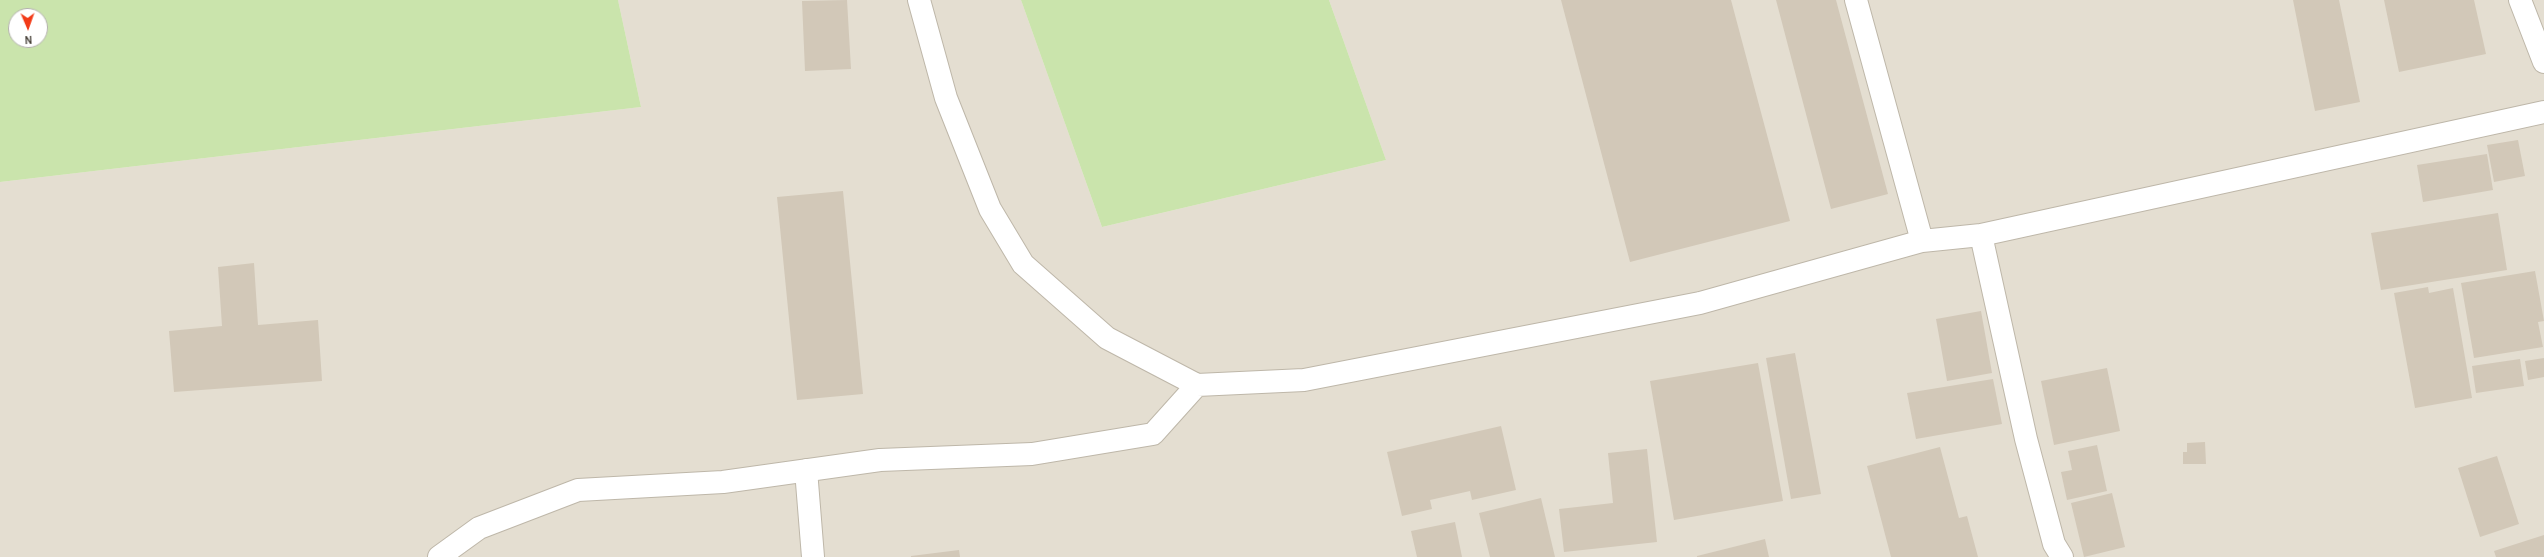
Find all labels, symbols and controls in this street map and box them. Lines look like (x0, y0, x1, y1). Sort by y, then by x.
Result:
north arrow (8, 8, 48, 48)
text: N (24, 33, 33, 46)

